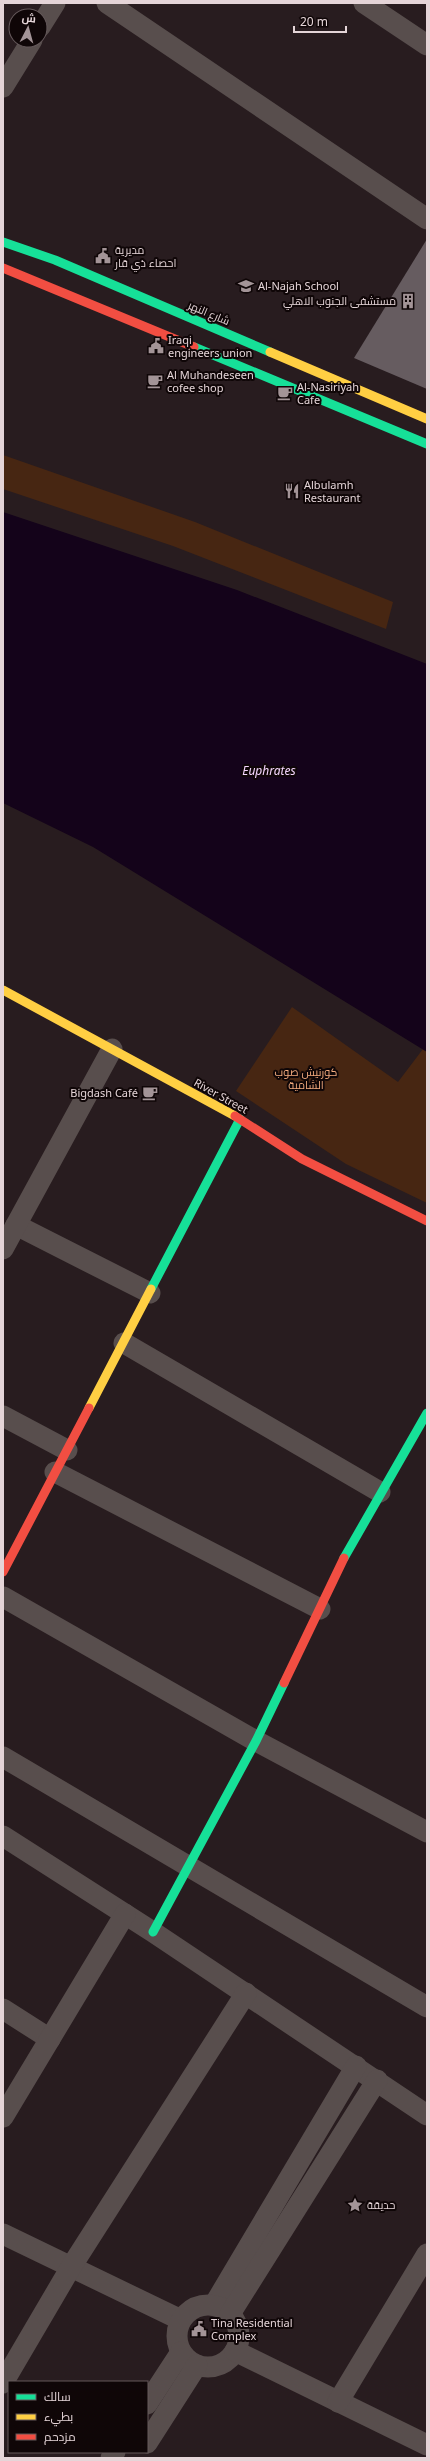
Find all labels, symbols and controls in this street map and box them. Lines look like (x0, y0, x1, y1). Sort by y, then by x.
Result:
north arrow (8, 8, 48, 48)
scale bar (294, 8, 346, 34)
text: ش (21, 9, 37, 26)
text: 20 m (300, 13, 328, 30)
place label: مديرية احصاء ذي قار (114, 242, 176, 272)
public building icon: مديرية احصاء ذي قار (94, 247, 112, 265)
school or university icon: Al-Najah School (237, 277, 255, 295)
place label: Al-Najah School (258, 278, 339, 293)
building icon: مستشفى الجنوب الاهلي (399, 292, 417, 310)
place label: مستشفى الجنوب الاهلي (283, 293, 396, 310)
street label: شارع النهر (185, 297, 232, 329)
place label: Iraqi engineers union (168, 332, 252, 360)
public building icon: Iraqi engineers union (147, 337, 165, 355)
place label: Al Muhandeseen cofee shop (167, 367, 254, 395)
cafe icon: Al Muhandeseen cofee shop (146, 372, 164, 390)
place label: Al-Nasiriyah Cafe (297, 379, 359, 407)
cafe icon: Al-Nasiriyah Cafe (276, 384, 294, 402)
place label: Albulamh Restaurant (304, 477, 361, 505)
restaurant icon: Albulamh Restaurant (283, 482, 301, 500)
water label: Euphrates (242, 762, 296, 779)
park label: كورنيش صوب الشامية (275, 1064, 338, 1092)
street label: River Street (192, 1075, 251, 1117)
cafe icon: Bigdash Café (141, 1084, 159, 1102)
place label: Bigdash Café (70, 1085, 138, 1100)
place icon: حديقة (346, 2196, 364, 2214)
place label: حديقة (367, 2197, 395, 2212)
place label: Tina Residential Complex (211, 2315, 293, 2343)
public building icon: Tina Residential Complex (190, 2320, 208, 2338)
legend (8, 2381, 148, 2453)
text: سالك (44, 2388, 71, 2405)
text: بطيء (44, 2408, 73, 2427)
text: مزدحم (44, 2428, 76, 2445)

